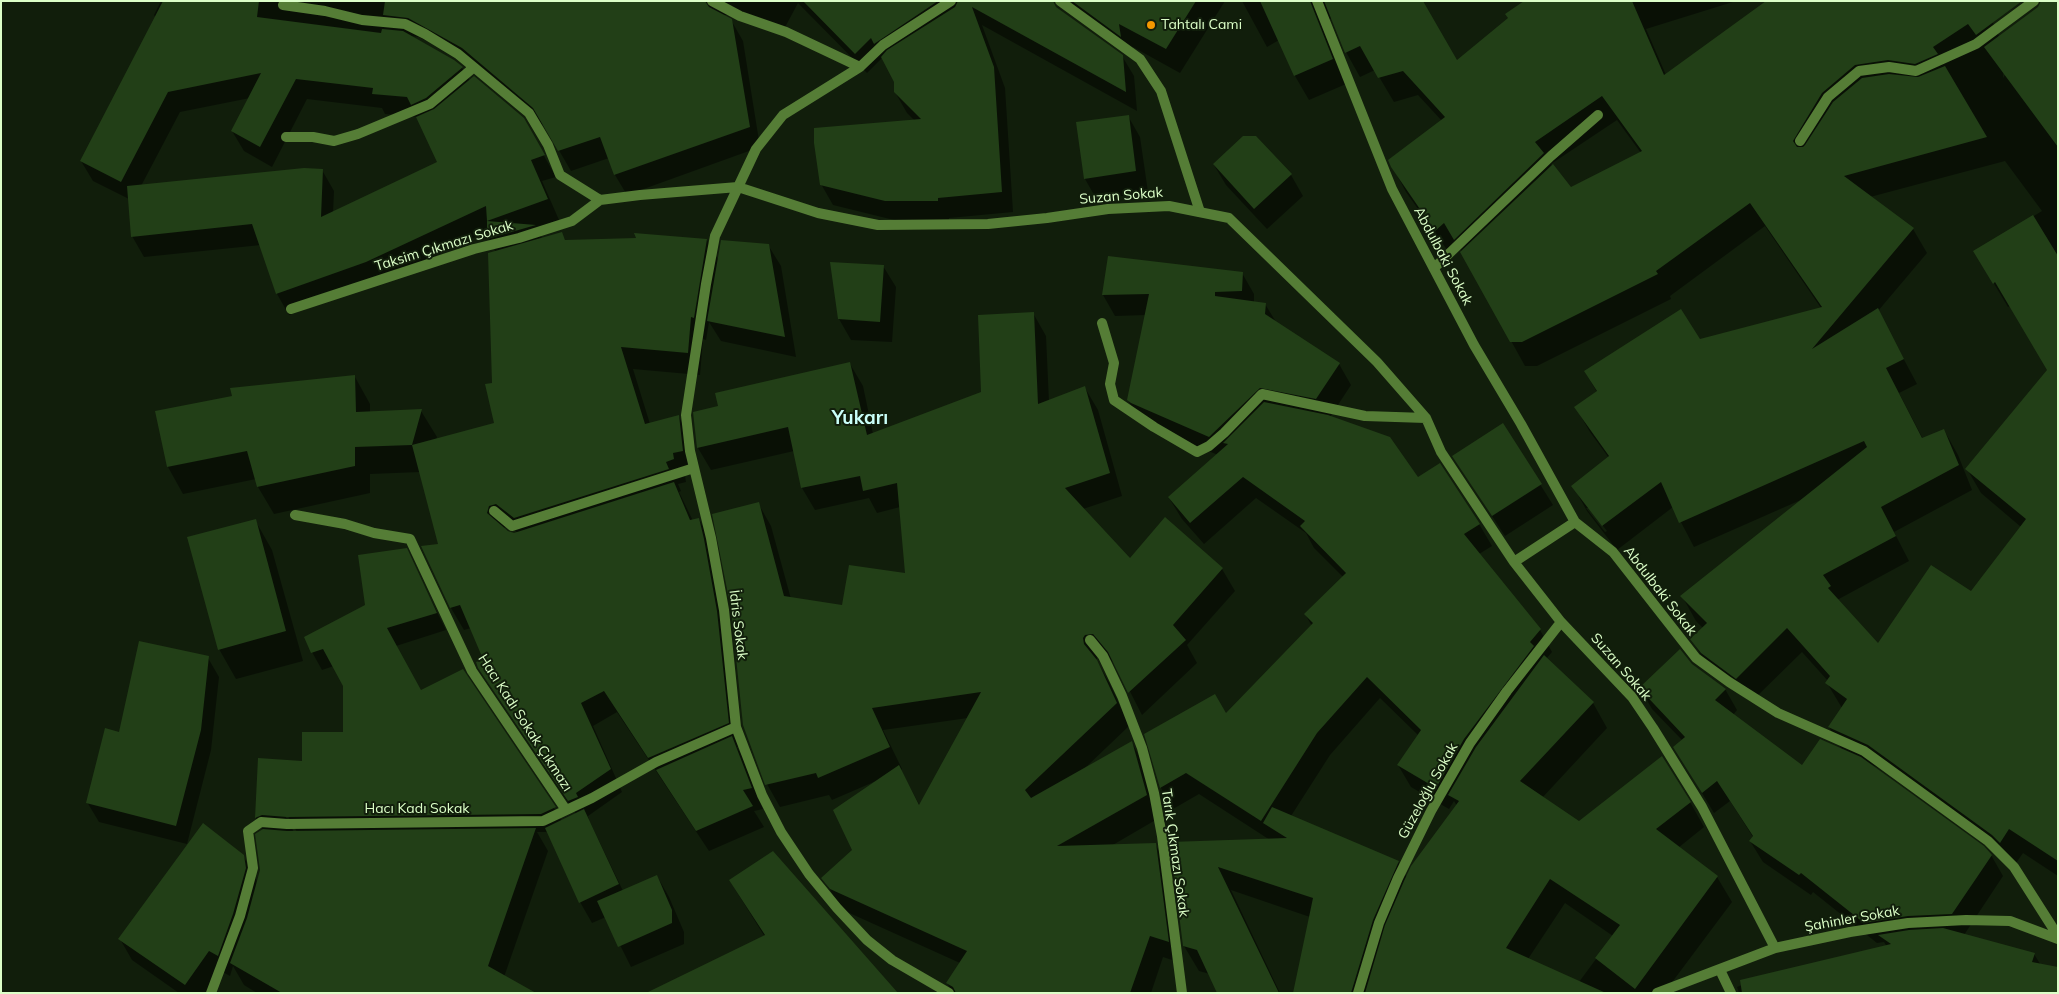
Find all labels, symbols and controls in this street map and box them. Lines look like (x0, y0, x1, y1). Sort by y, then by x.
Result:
place label: Tahtalı Cami (1161, 17, 1242, 33)
marker: Tahtalı Cami (1145, 19, 1157, 31)
street label: Suzan Sokak (1079, 184, 1163, 208)
street label: Abdulbaki Sokak (1410, 204, 1476, 308)
street label: Taksim Çıkmazı Sokak (373, 217, 515, 275)
district label: Yukarı (832, 407, 888, 429)
street label: Abdulbaki Sokak (1620, 543, 1700, 639)
street label: İdris Sokak (725, 589, 751, 661)
street label: Suzan Sokak (1587, 630, 1655, 704)
street label: Hacı Kadı Sokak Çıkmazı (474, 651, 576, 795)
street label: Güzeloğlu Sokak (1395, 740, 1461, 842)
street label: Tarık Çıkmazı Sokak (1158, 788, 1192, 918)
street label: Hacı Kadı Sokak (364, 801, 470, 817)
street label: Şahinler Sokak (1803, 902, 1901, 936)

